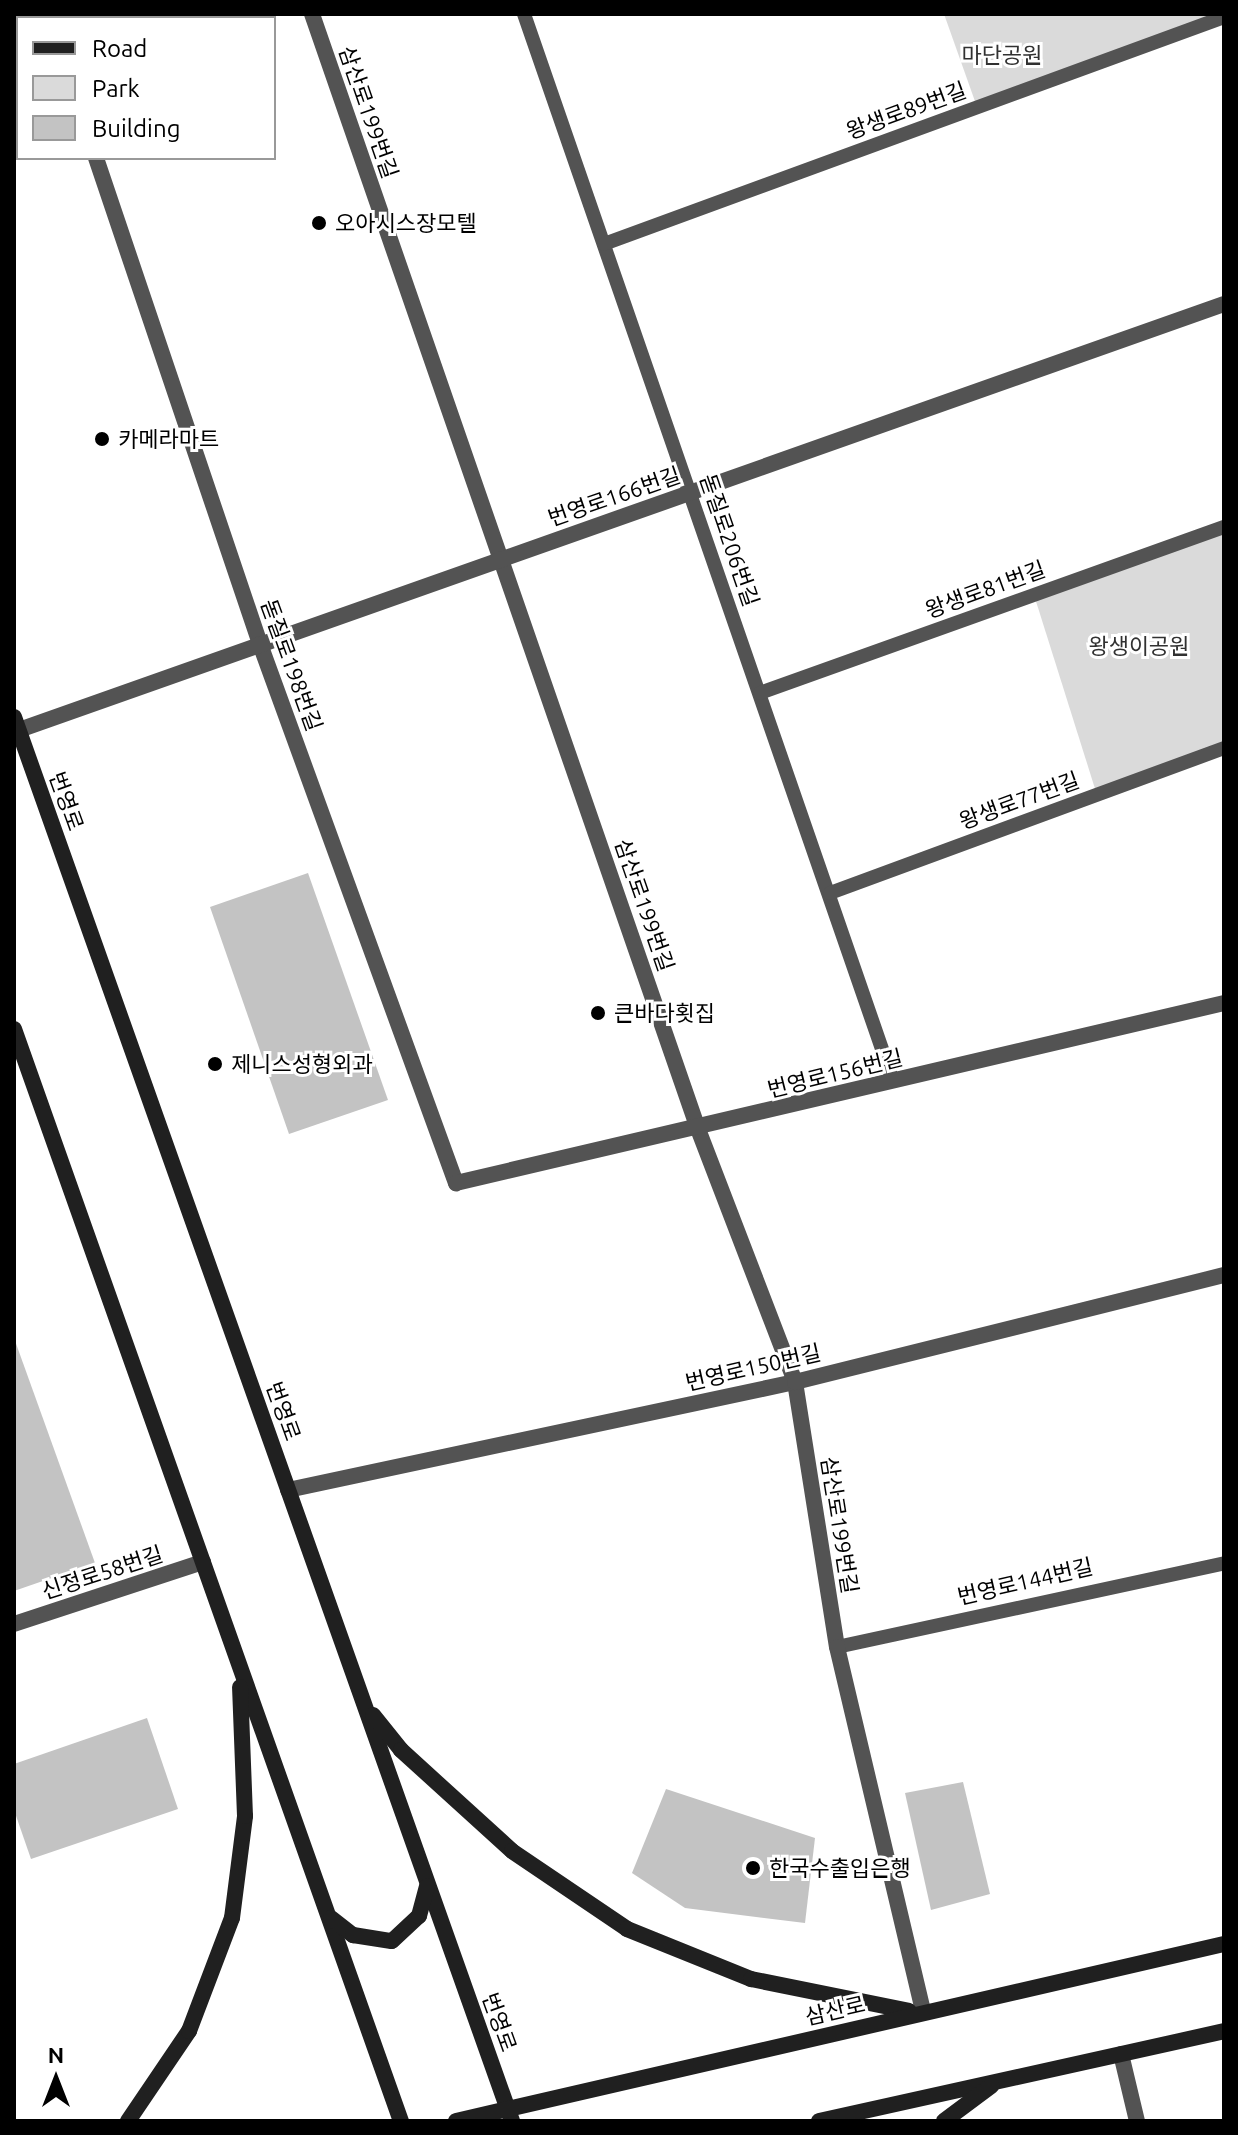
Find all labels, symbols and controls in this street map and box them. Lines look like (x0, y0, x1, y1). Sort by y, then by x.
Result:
legend (16, 16, 276, 160)
text: Road (92, 35, 147, 62)
street label: 삼산로199번길 (334, 42, 404, 182)
park label: 마단공원 (962, 42, 1042, 68)
text: Park (92, 75, 140, 102)
street label: 왕생로89번길 (842, 76, 970, 144)
text: Building (92, 115, 180, 142)
place label: 오아시스장모텔 (335, 210, 477, 236)
marker: 오아시스장모텔 (310, 214, 328, 232)
place label: 카메라마트 (118, 426, 219, 452)
marker: 카메라마트 (93, 430, 111, 448)
street label: 번영로166번길 (544, 461, 684, 531)
street label: 돋질로206번길 (695, 470, 765, 610)
street label: 왕생로81번길 (921, 555, 1049, 623)
street label: 돋질로198번길 (256, 595, 328, 735)
park label: 왕생이공원 (1088, 633, 1190, 659)
street label: 왕생로77번길 (955, 766, 1083, 834)
street label: 번영로 (44, 768, 90, 834)
street label: 삼산로199번길 (610, 835, 680, 975)
place label: 큰바다횟집 (614, 1000, 715, 1026)
marker: 큰바다횟집 (589, 1004, 607, 1022)
street label: 번영로156번길 (765, 1043, 905, 1103)
place label: 제니스성형외과 (231, 1051, 373, 1077)
marker: 제니스성형외과 (206, 1055, 224, 1073)
street label: 번영로150번길 (683, 1339, 823, 1395)
street label: 번영로 (261, 1378, 307, 1444)
street label: 삼산로199번길 (816, 1455, 864, 1595)
street label: 신정로58번길 (38, 1540, 166, 1604)
street label: 번영로144번길 (955, 1553, 1095, 1609)
place label: 한국수출입은행 (769, 1855, 911, 1881)
marker: 한국수출입은행 (744, 1859, 762, 1877)
street label: 번영로 (477, 1989, 523, 2055)
street label: 삼산로 (802, 1990, 868, 2030)
north arrow (16, 2039, 96, 2119)
text: N (48, 2042, 64, 2067)

